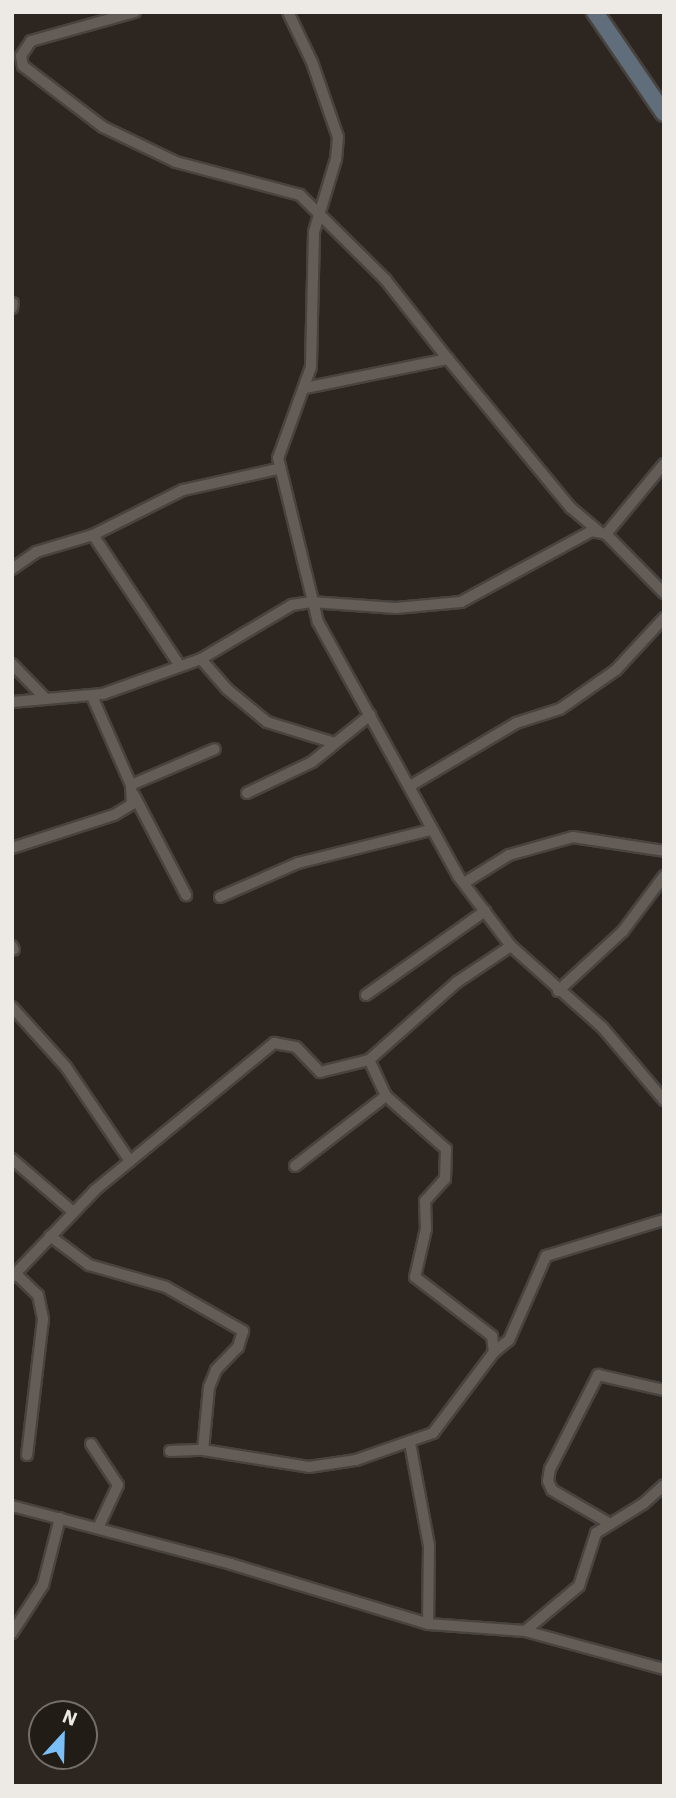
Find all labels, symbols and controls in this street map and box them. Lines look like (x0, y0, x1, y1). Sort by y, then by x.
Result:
north arrow (28, 1700, 98, 1770)
text: N (59, 1704, 81, 1731)

